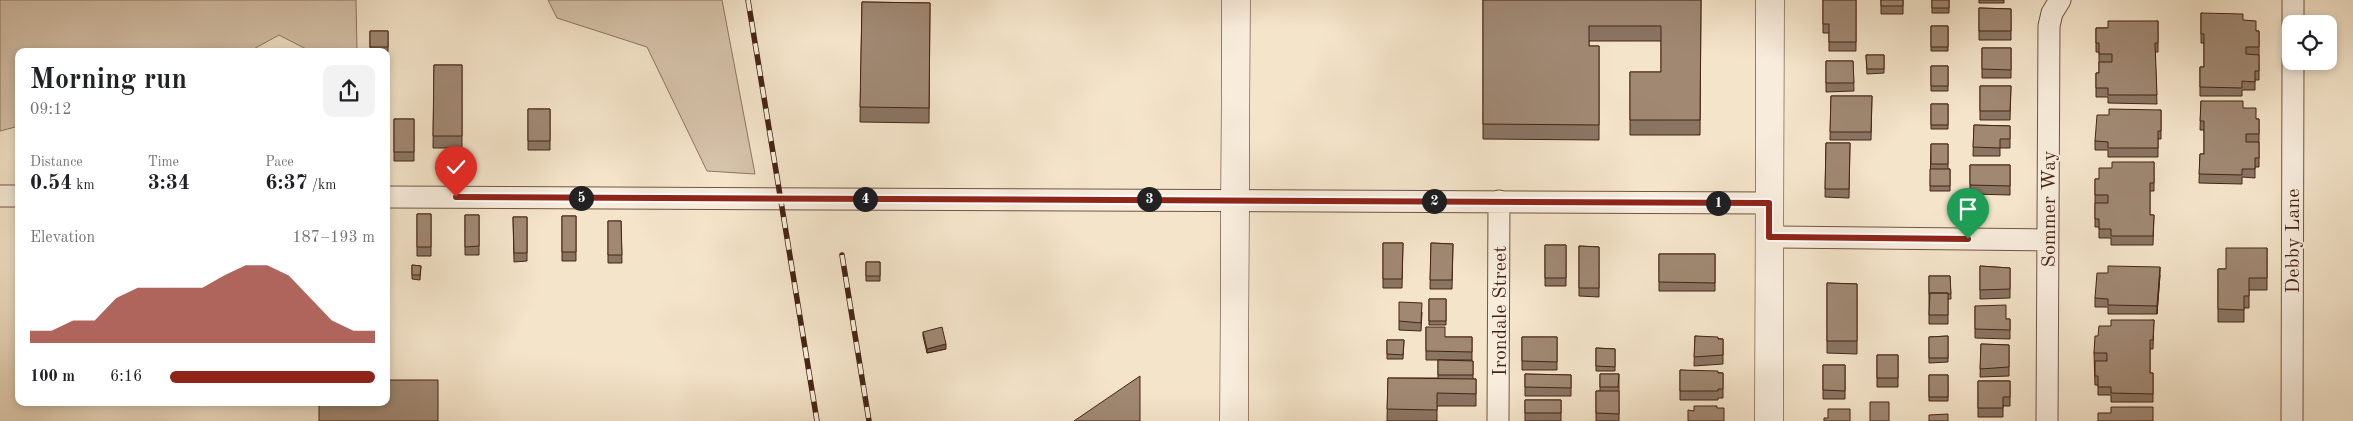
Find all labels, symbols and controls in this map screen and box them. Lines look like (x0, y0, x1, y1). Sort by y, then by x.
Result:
map controls (2282, 15, 2337, 70)
button: locate (2282, 15, 2337, 70)
button: share (323, 65, 375, 117)
text: Morning run (30, 67, 187, 95)
text: 09:12 (30, 102, 72, 118)
pin (435, 146, 477, 197)
street label: Sommer Way (2040, 150, 2060, 268)
icon: check (442, 153, 470, 181)
text: Distance (30, 155, 83, 169)
text: Time (148, 155, 179, 169)
text: Pace (265, 155, 294, 169)
text: 0.54 (30, 173, 72, 194)
text: 3:34 (148, 173, 190, 194)
text: 6:37 (265, 173, 308, 194)
text: km (72, 178, 95, 192)
text: /km (308, 178, 336, 192)
pin: 5 (568, 186, 594, 210)
pin: 4 (852, 186, 878, 212)
pin: 3 (1136, 186, 1162, 212)
pin: 2 (1422, 188, 1446, 214)
pin (1947, 188, 1989, 239)
street label: Debby Lane (2284, 189, 2304, 293)
pin: 1 (1706, 190, 1730, 216)
text: 5 (577, 191, 586, 205)
text: 4 (861, 192, 870, 206)
text: 3 (1145, 192, 1154, 206)
text: 2 (1430, 194, 1439, 208)
icon: arrive (1954, 195, 1982, 223)
text: 1 (1714, 196, 1723, 210)
text: Elevation (30, 230, 95, 246)
text: 187–193 m (292, 230, 375, 246)
street label: Irondale Street (1491, 246, 1511, 376)
text: 100 m (30, 369, 75, 385)
text: 6:16 (110, 369, 142, 385)

